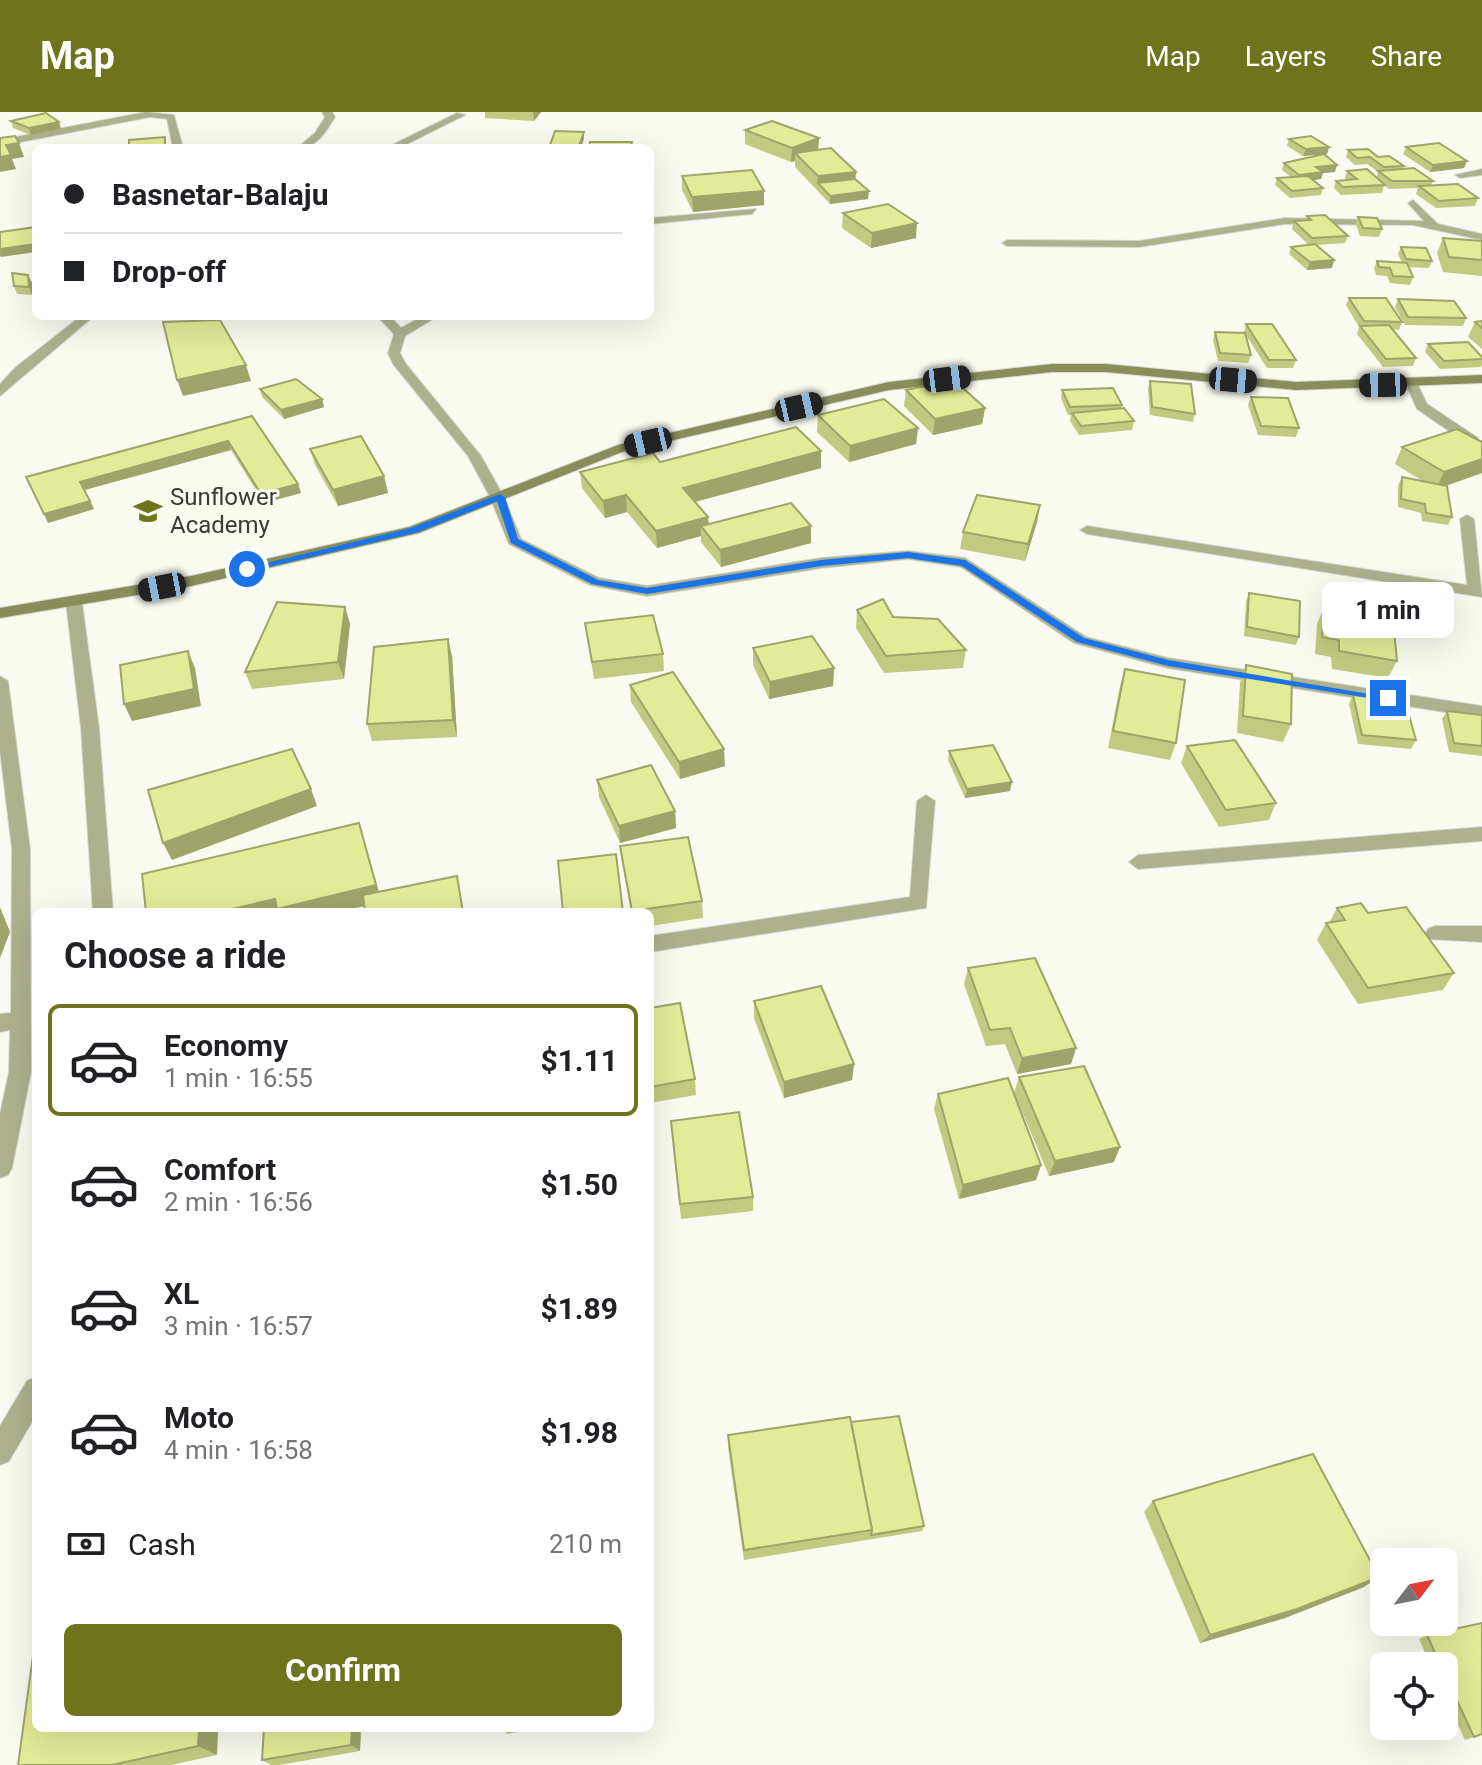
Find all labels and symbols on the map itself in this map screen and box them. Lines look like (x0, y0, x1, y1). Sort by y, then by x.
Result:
car (922, 364, 972, 394)
car (1208, 366, 1258, 394)
car (1359, 373, 1407, 397)
car (773, 390, 825, 424)
car (622, 425, 674, 459)
place label: Sunflower Academy (170, 483, 277, 539)
school or university icon: Sunflower Academy (133, 496, 163, 526)
route start (229, 551, 265, 587)
car (136, 571, 188, 603)
callout: 1 min (1322, 582, 1454, 638)
route end (1370, 680, 1406, 716)
north arrow (1370, 1548, 1458, 1636)

